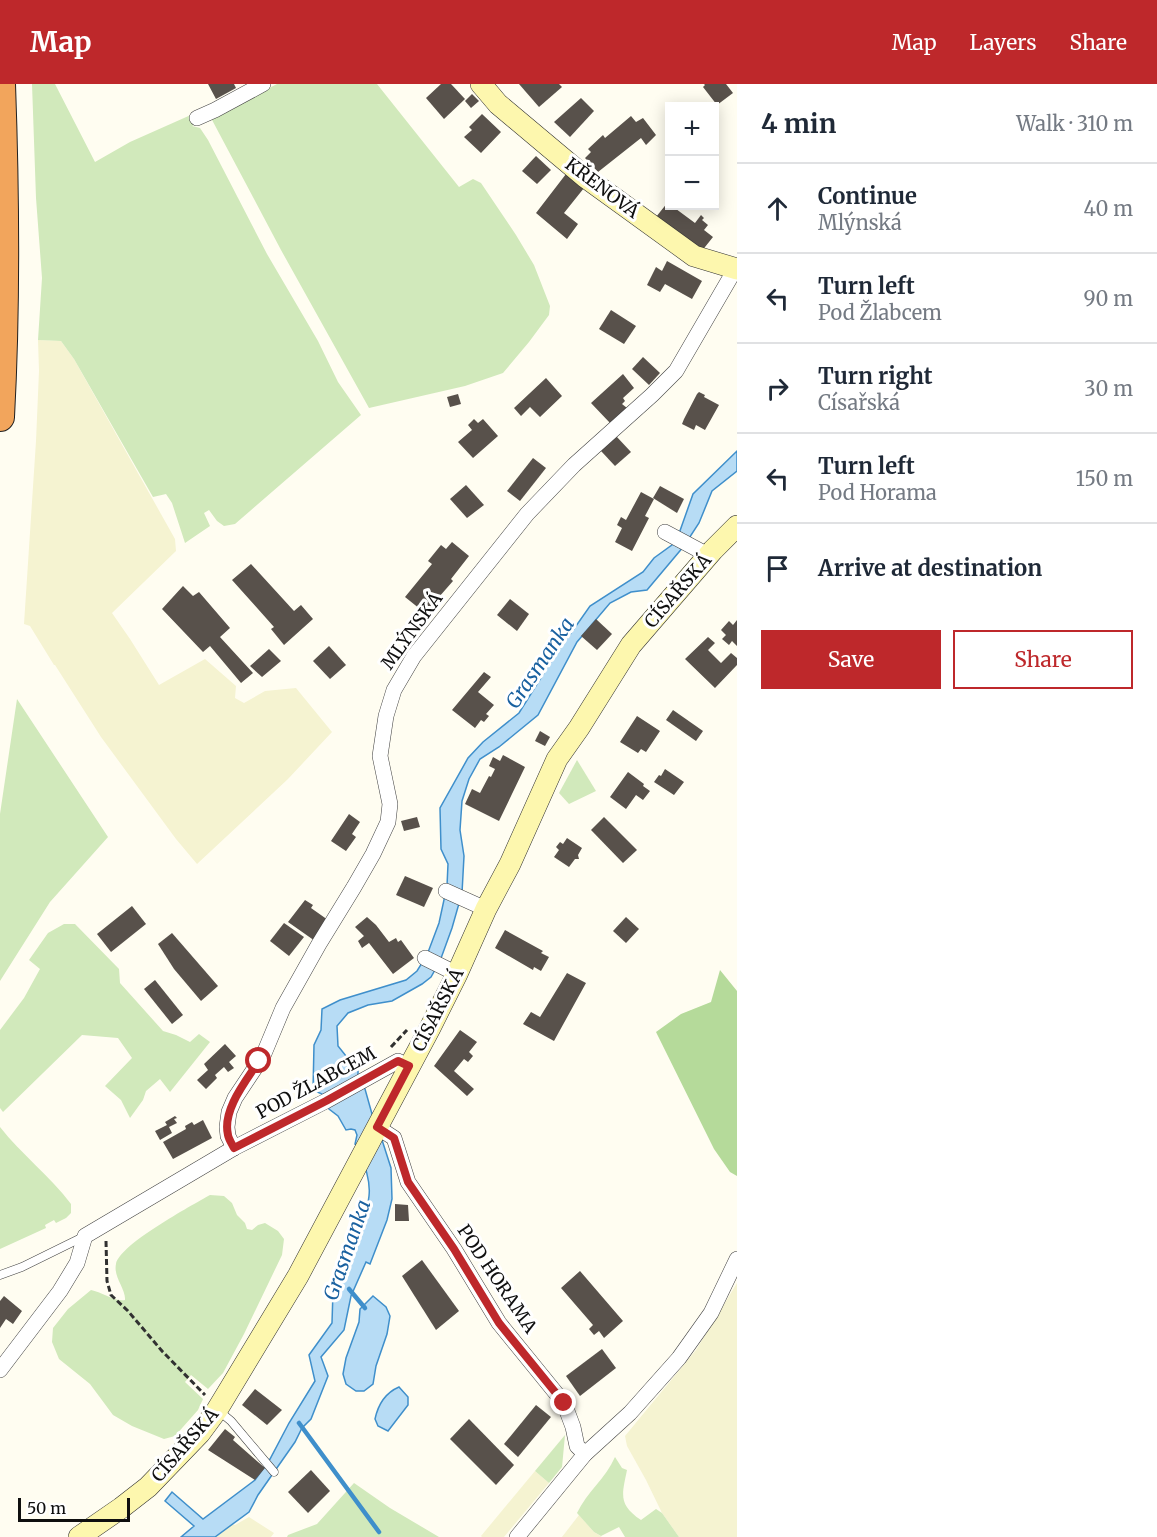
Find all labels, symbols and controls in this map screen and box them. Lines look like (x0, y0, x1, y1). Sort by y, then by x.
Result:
text: Map (30, 24, 92, 60)
text: Map (892, 29, 937, 56)
text: Layers (970, 29, 1037, 56)
text: Share (1070, 29, 1127, 56)
map controls (665, 102, 719, 210)
button: + (665, 102, 719, 156)
text: 4 min (761, 107, 836, 140)
text: Walk · 310 m (1016, 111, 1133, 136)
street label: KŘENOVÁ (561, 152, 644, 223)
button: − (665, 156, 719, 210)
text: Continue (818, 182, 917, 210)
icon: ahead (761, 192, 794, 225)
text: 40 m (1083, 196, 1133, 221)
text: Mlýnská (818, 210, 902, 235)
text: Turn left (818, 272, 915, 300)
icon: left (761, 282, 794, 315)
text: 90 m (1083, 286, 1133, 311)
text: Pod Žlabcem (818, 300, 942, 325)
text: Turn right (818, 362, 932, 390)
icon: right (761, 372, 794, 405)
text: 30 m (1084, 376, 1133, 401)
text: Císařská (818, 390, 900, 415)
text: Turn left (818, 452, 915, 480)
icon: left (761, 462, 794, 495)
text: 150 m (1076, 466, 1133, 491)
text: Pod Horama (818, 480, 937, 505)
street label: CÍSAŘSKÁ (639, 549, 716, 632)
icon: arrive (761, 552, 794, 585)
text: Arrive at destination (818, 554, 1042, 582)
street label: MLÝNSKÁ (376, 587, 447, 674)
water label: Grasmanka (500, 612, 579, 713)
button: Save (761, 630, 941, 689)
button: Share (953, 630, 1133, 689)
street label: CÍSAŘSKÁ (407, 964, 469, 1055)
street label: POD ŽLABCEM (252, 1041, 380, 1124)
route start (245, 1047, 271, 1073)
water label: Grasmanka (318, 1196, 375, 1303)
street label: POD HORAMA (453, 1220, 542, 1338)
route end (550, 1389, 576, 1415)
street label: CÍSAŘSKÁ (146, 1403, 223, 1486)
scale bar (18, 1495, 130, 1522)
text: 50 m (27, 1498, 66, 1518)

